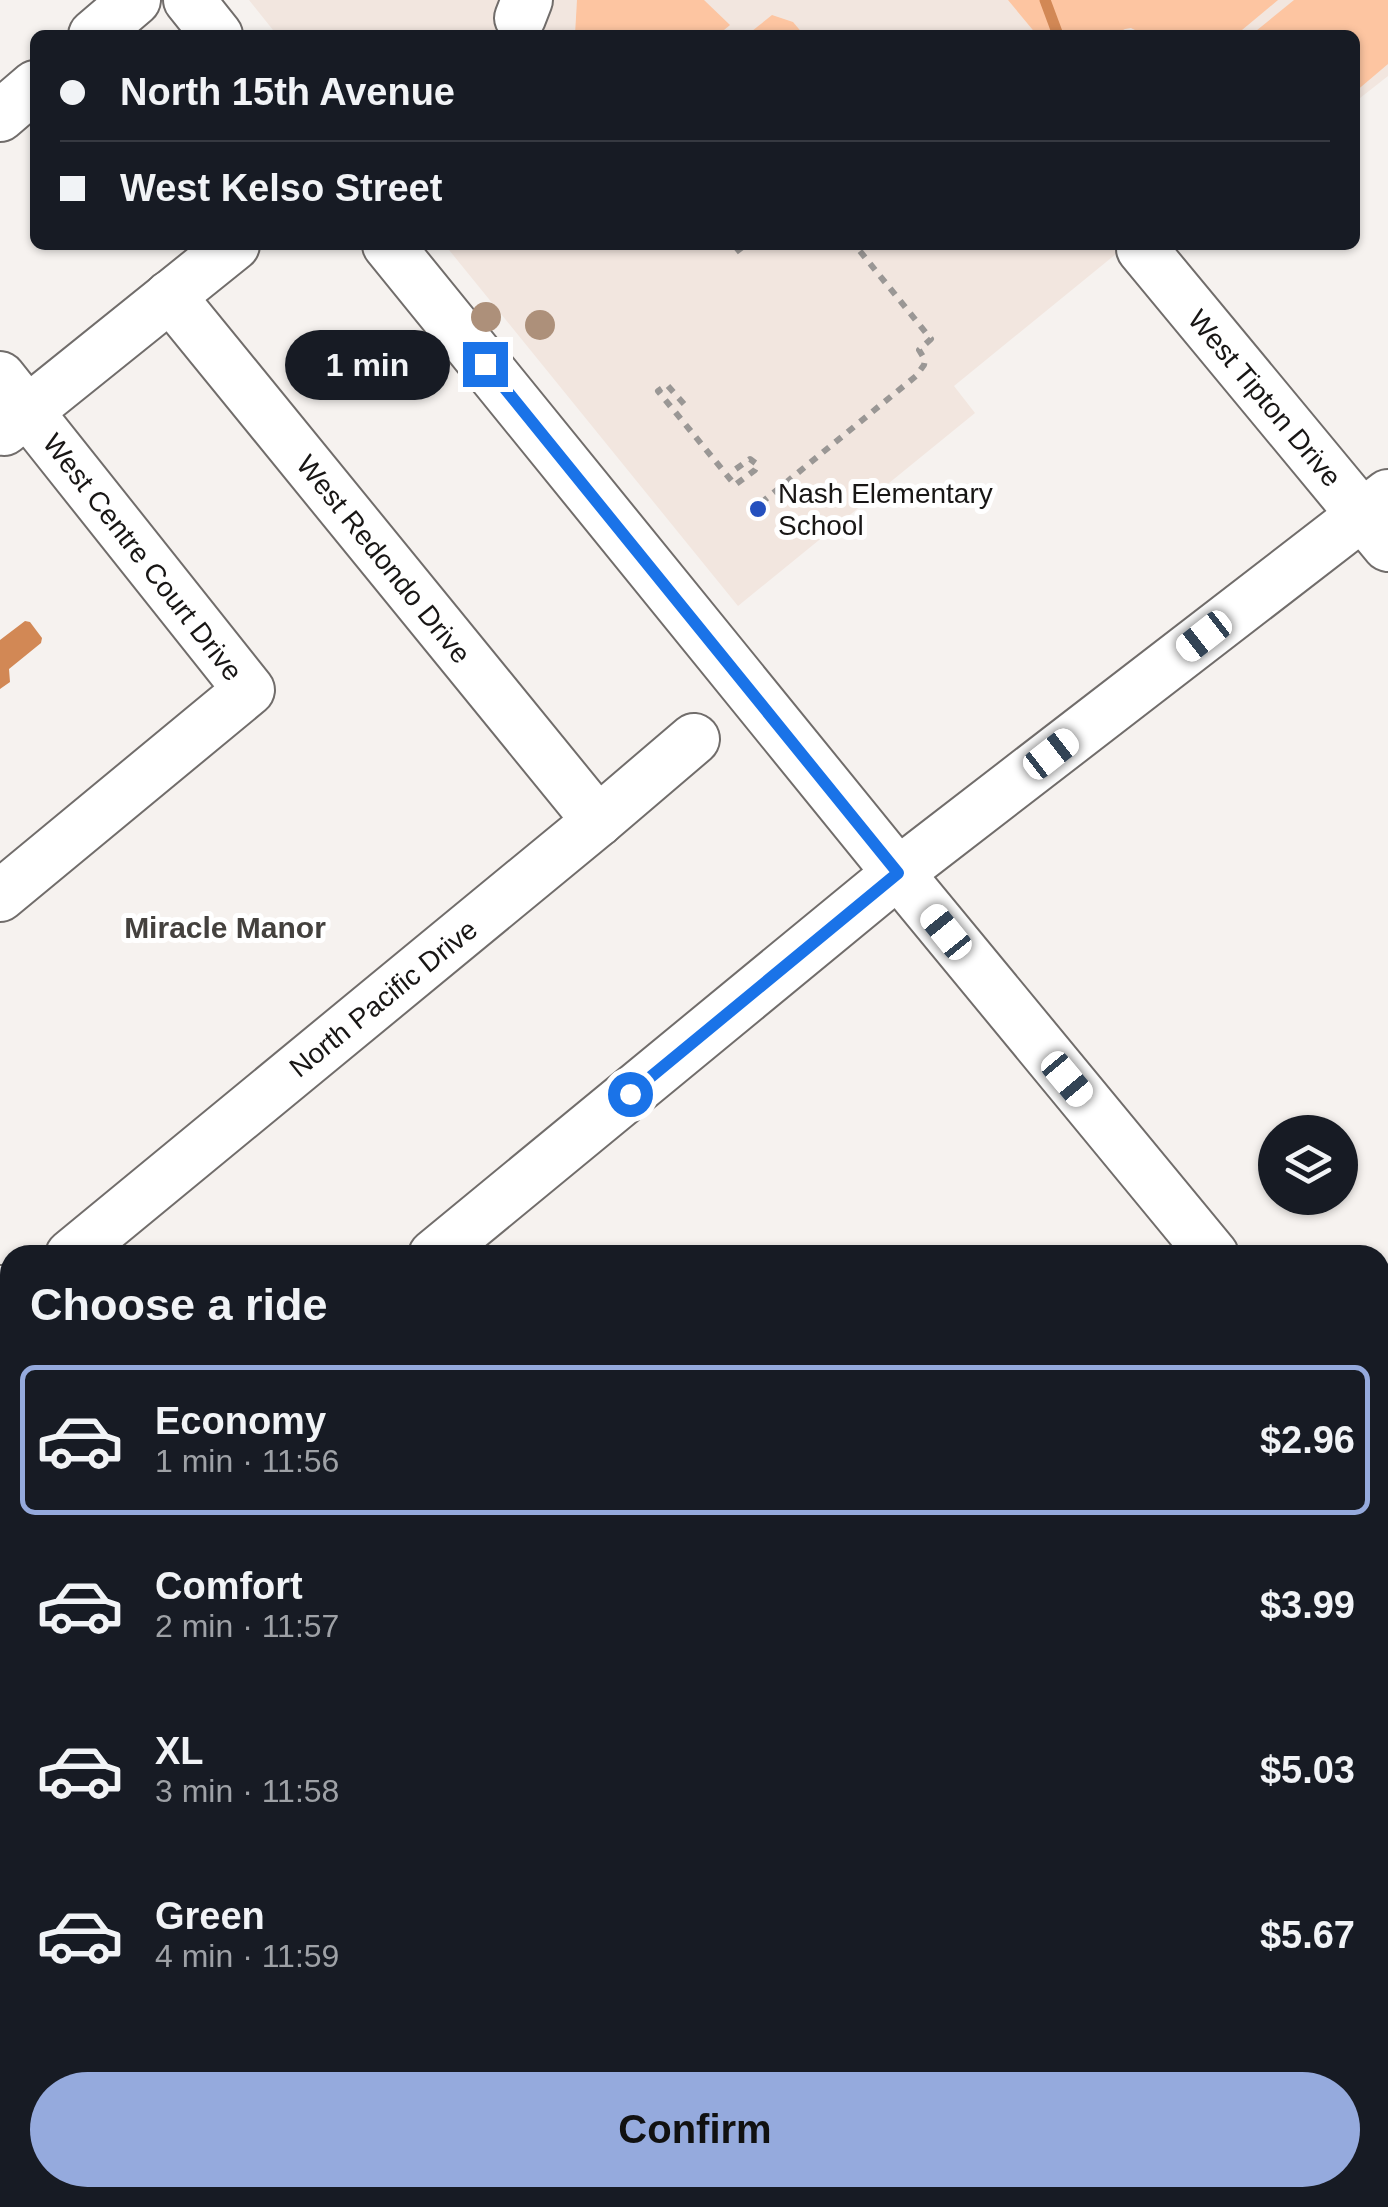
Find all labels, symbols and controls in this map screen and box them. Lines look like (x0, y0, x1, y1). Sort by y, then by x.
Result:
text: North 15th Avenue (120, 71, 455, 113)
text: West Kelso Street (120, 167, 442, 209)
street label: West Tipton Drive (1182, 304, 1347, 493)
callout: 1 min (285, 329, 450, 399)
route end (463, 342, 508, 387)
text: 1 min (326, 347, 409, 383)
street label: West Centre Court Drive (37, 428, 249, 687)
street label: West Redondo Drive (290, 449, 477, 669)
place label: Nash Elementary School (778, 478, 993, 541)
marker: Nash Elementary School (747, 498, 769, 520)
car (1171, 606, 1237, 666)
car (1018, 724, 1084, 784)
car (915, 899, 977, 965)
district label: Miracle Manor (124, 911, 326, 944)
street label: North Pacific Drive (283, 913, 483, 1083)
car (1036, 1046, 1098, 1112)
route start (608, 1072, 653, 1117)
map controls (1258, 1115, 1358, 1215)
button: layers (1258, 1115, 1358, 1215)
text: Choose a ride (30, 1279, 328, 1330)
icon: car (35, 1395, 125, 1485)
text: Economy (155, 1400, 326, 1442)
text: $2.96 (1260, 1419, 1355, 1461)
text: 1 min · 11:56 (155, 1443, 339, 1479)
icon: car (35, 1560, 125, 1650)
text: Comfort (155, 1565, 303, 1607)
text: $3.99 (1260, 1584, 1355, 1626)
text: 2 min · 11:57 (155, 1608, 339, 1644)
icon: car (35, 1725, 125, 1815)
text: XL (155, 1730, 204, 1772)
text: $5.03 (1260, 1749, 1355, 1791)
text: 3 min · 11:58 (155, 1773, 339, 1809)
icon: car (35, 1890, 125, 1980)
text: Green (155, 1895, 265, 1937)
text: $5.67 (1260, 1914, 1355, 1956)
text: 4 min · 11:59 (155, 1938, 339, 1974)
button: Confirm (30, 2072, 1360, 2187)

